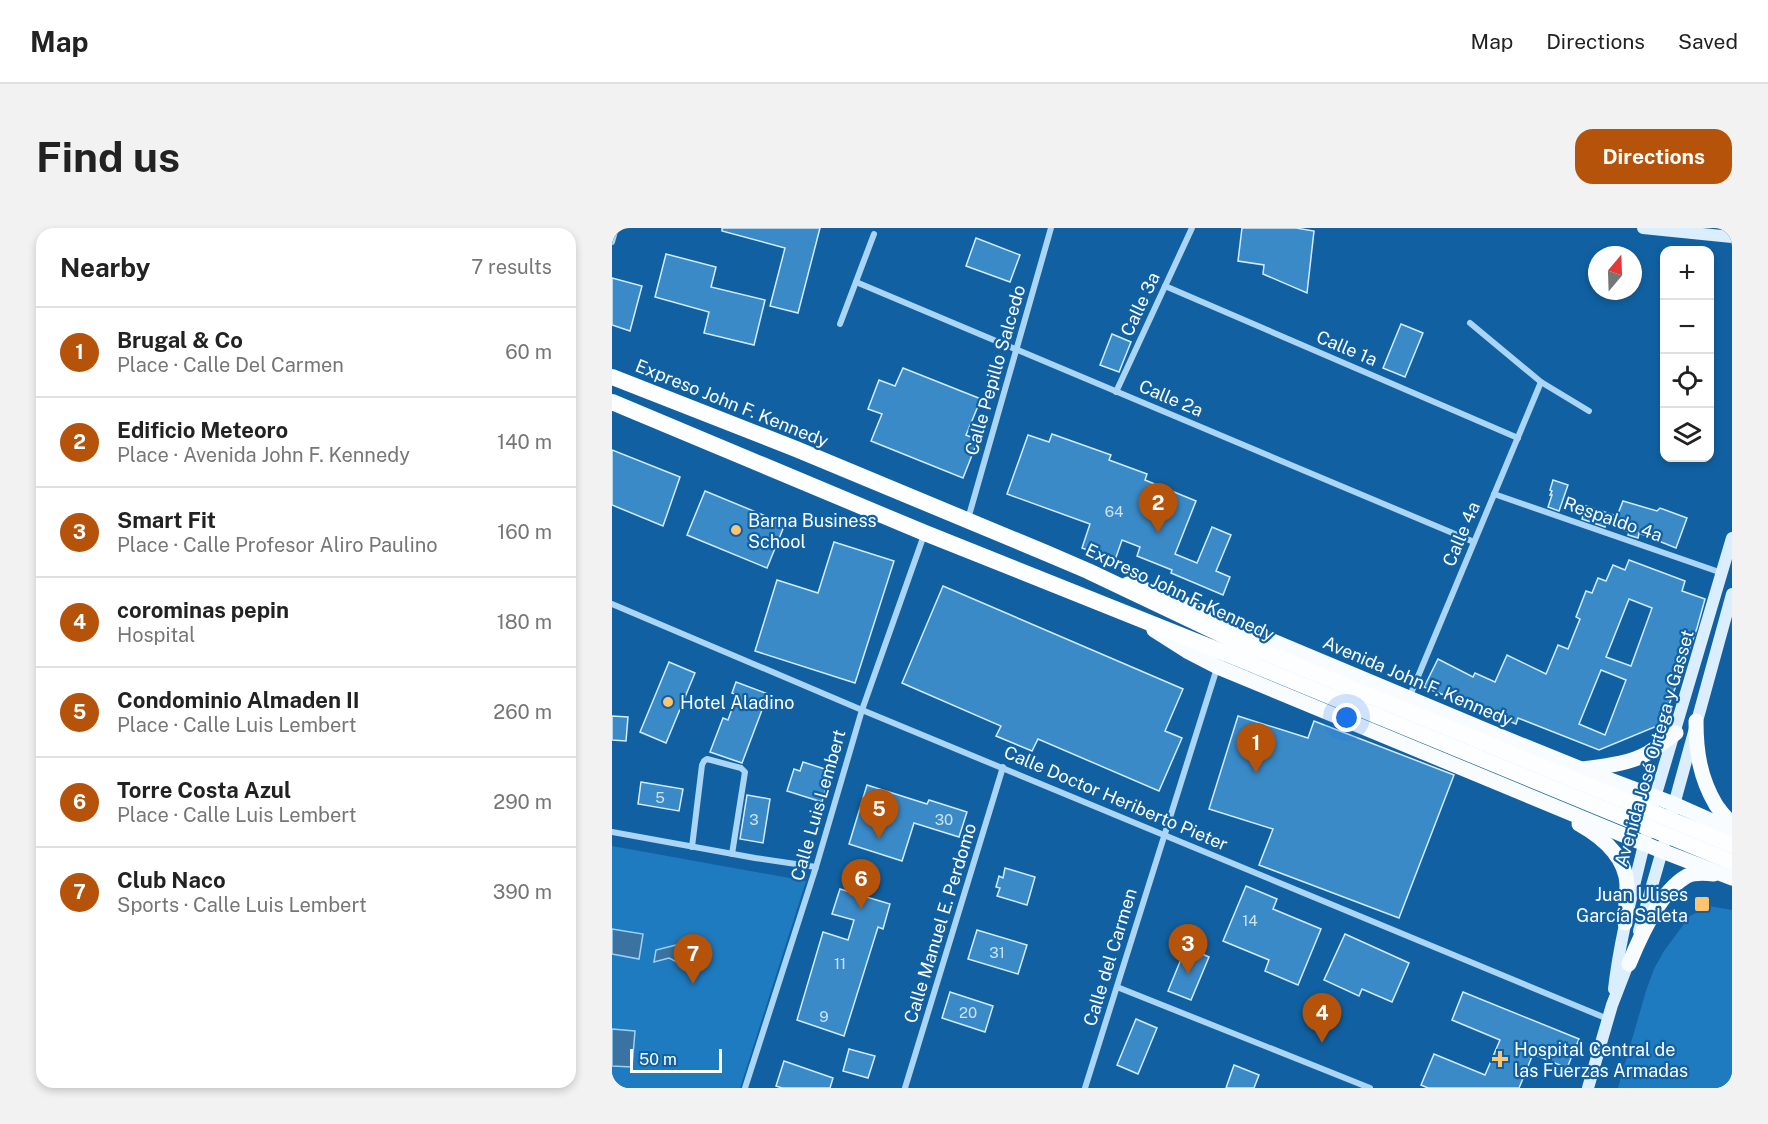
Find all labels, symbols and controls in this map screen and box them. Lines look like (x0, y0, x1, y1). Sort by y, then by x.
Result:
text: Map (30, 25, 89, 58)
text: Map (1471, 29, 1513, 54)
text: Directions (1546, 29, 1645, 54)
text: Saved (1678, 29, 1738, 54)
button: Directions (1575, 129, 1732, 184)
text: Find us (36, 132, 180, 181)
north arrow (1588, 246, 1642, 300)
map controls (1660, 246, 1714, 462)
button: + (1660, 246, 1714, 300)
text: Nearby (60, 252, 150, 283)
text: 7 results (471, 255, 552, 279)
street label: Calle 3a (1116, 269, 1164, 339)
street label: Calle Pepillo Salcedo (961, 282, 1029, 458)
button: − (1660, 300, 1714, 354)
street label: Calle 1a (1313, 326, 1381, 370)
text: Brugal & Co (117, 327, 243, 353)
text: 1 (75, 340, 84, 364)
text: 60 m (505, 340, 552, 364)
text: Place · Calle Del Carmen (117, 353, 344, 377)
button: locate (1660, 354, 1714, 408)
street label: Expreso John F. Kennedy (633, 355, 832, 451)
street label: Calle 2a (1136, 375, 1206, 421)
button: layers (1660, 408, 1714, 462)
text: Edificio Meteoro (117, 417, 288, 443)
text: 2 (73, 430, 86, 454)
text: 140 m (497, 430, 552, 454)
text: Place · Avenida John F. Kennedy (117, 443, 410, 467)
pin: 2 (1138, 484, 1178, 533)
street label: Respaldo 4a (1561, 492, 1665, 546)
street label: Calle 4a (1438, 499, 1484, 569)
house number: 64 (1105, 503, 1123, 520)
text: Smart Fit (117, 507, 216, 533)
place label: Barna Business School (748, 510, 877, 552)
text: 3 (73, 520, 86, 544)
text: 160 m (497, 520, 552, 544)
marker: Barna Business School (729, 523, 743, 537)
text: Place · Calle Profesor Aliro Paulino (117, 533, 438, 557)
street label: Expreso John F. Kennedy (1082, 539, 1278, 645)
text: corominas pepin (117, 597, 289, 623)
text: 4 (73, 610, 86, 634)
text: 180 m (497, 610, 552, 634)
text: Hospital (117, 623, 195, 647)
street label: Avenida José Ortega y Gasset (1610, 627, 1698, 869)
street label: Avenida John F. Kennedy (1320, 631, 1516, 731)
text: Condominio Almaden II (117, 687, 360, 713)
place label: Hotel Aladino (680, 692, 794, 713)
marker: Hotel Aladino (661, 695, 675, 709)
text: 5 (73, 700, 86, 724)
text: 260 m (493, 700, 552, 724)
your location (1332, 703, 1361, 732)
text: Place · Calle Luis Lembert (117, 713, 357, 737)
pin: 1 (1236, 724, 1276, 773)
street label: Calle Luis Lembert (786, 727, 850, 883)
street label: Calle Doctor Heriberto Pieter (1001, 741, 1231, 855)
text: Torre Costa Azul (117, 777, 291, 803)
house number: 5 (655, 789, 665, 806)
text: 6 (73, 790, 86, 814)
text: 290 m (493, 790, 552, 814)
pin: 5 (860, 790, 898, 839)
text: Place · Calle Luis Lembert (117, 803, 357, 827)
house number: 3 (749, 811, 759, 828)
house number: 30 (935, 811, 953, 828)
street label: Calle Manuel E. Perdomo (900, 821, 980, 1025)
pin: 6 (842, 860, 880, 909)
text: Club Naco (117, 867, 226, 893)
text: 7 (73, 880, 86, 904)
text: 390 m (493, 880, 552, 904)
place label: Juan Ulises García Saleta (1576, 884, 1688, 926)
street label: Calle del Carmen (1079, 886, 1141, 1028)
text: Sports · Calle Luis Lembert (117, 893, 367, 917)
marker: Juan Ulises García Saleta (1693, 895, 1711, 913)
house number: 14 (1242, 912, 1258, 929)
pin: 3 (1168, 924, 1208, 974)
pin: 7 (674, 934, 712, 984)
house number: 31 (989, 944, 1005, 961)
house number: 11 (834, 955, 846, 972)
pin: 4 (1302, 994, 1342, 1043)
house number: 20 (959, 1004, 977, 1021)
house number: 9 (819, 1008, 829, 1025)
place label: Hospital Central de las Fuerzas Armadas (1514, 1039, 1688, 1081)
scale bar (630, 1046, 722, 1074)
text: 50 m (639, 1050, 677, 1069)
marker: Hospital Central de las Fuerzas Armadas (1491, 1050, 1509, 1068)

